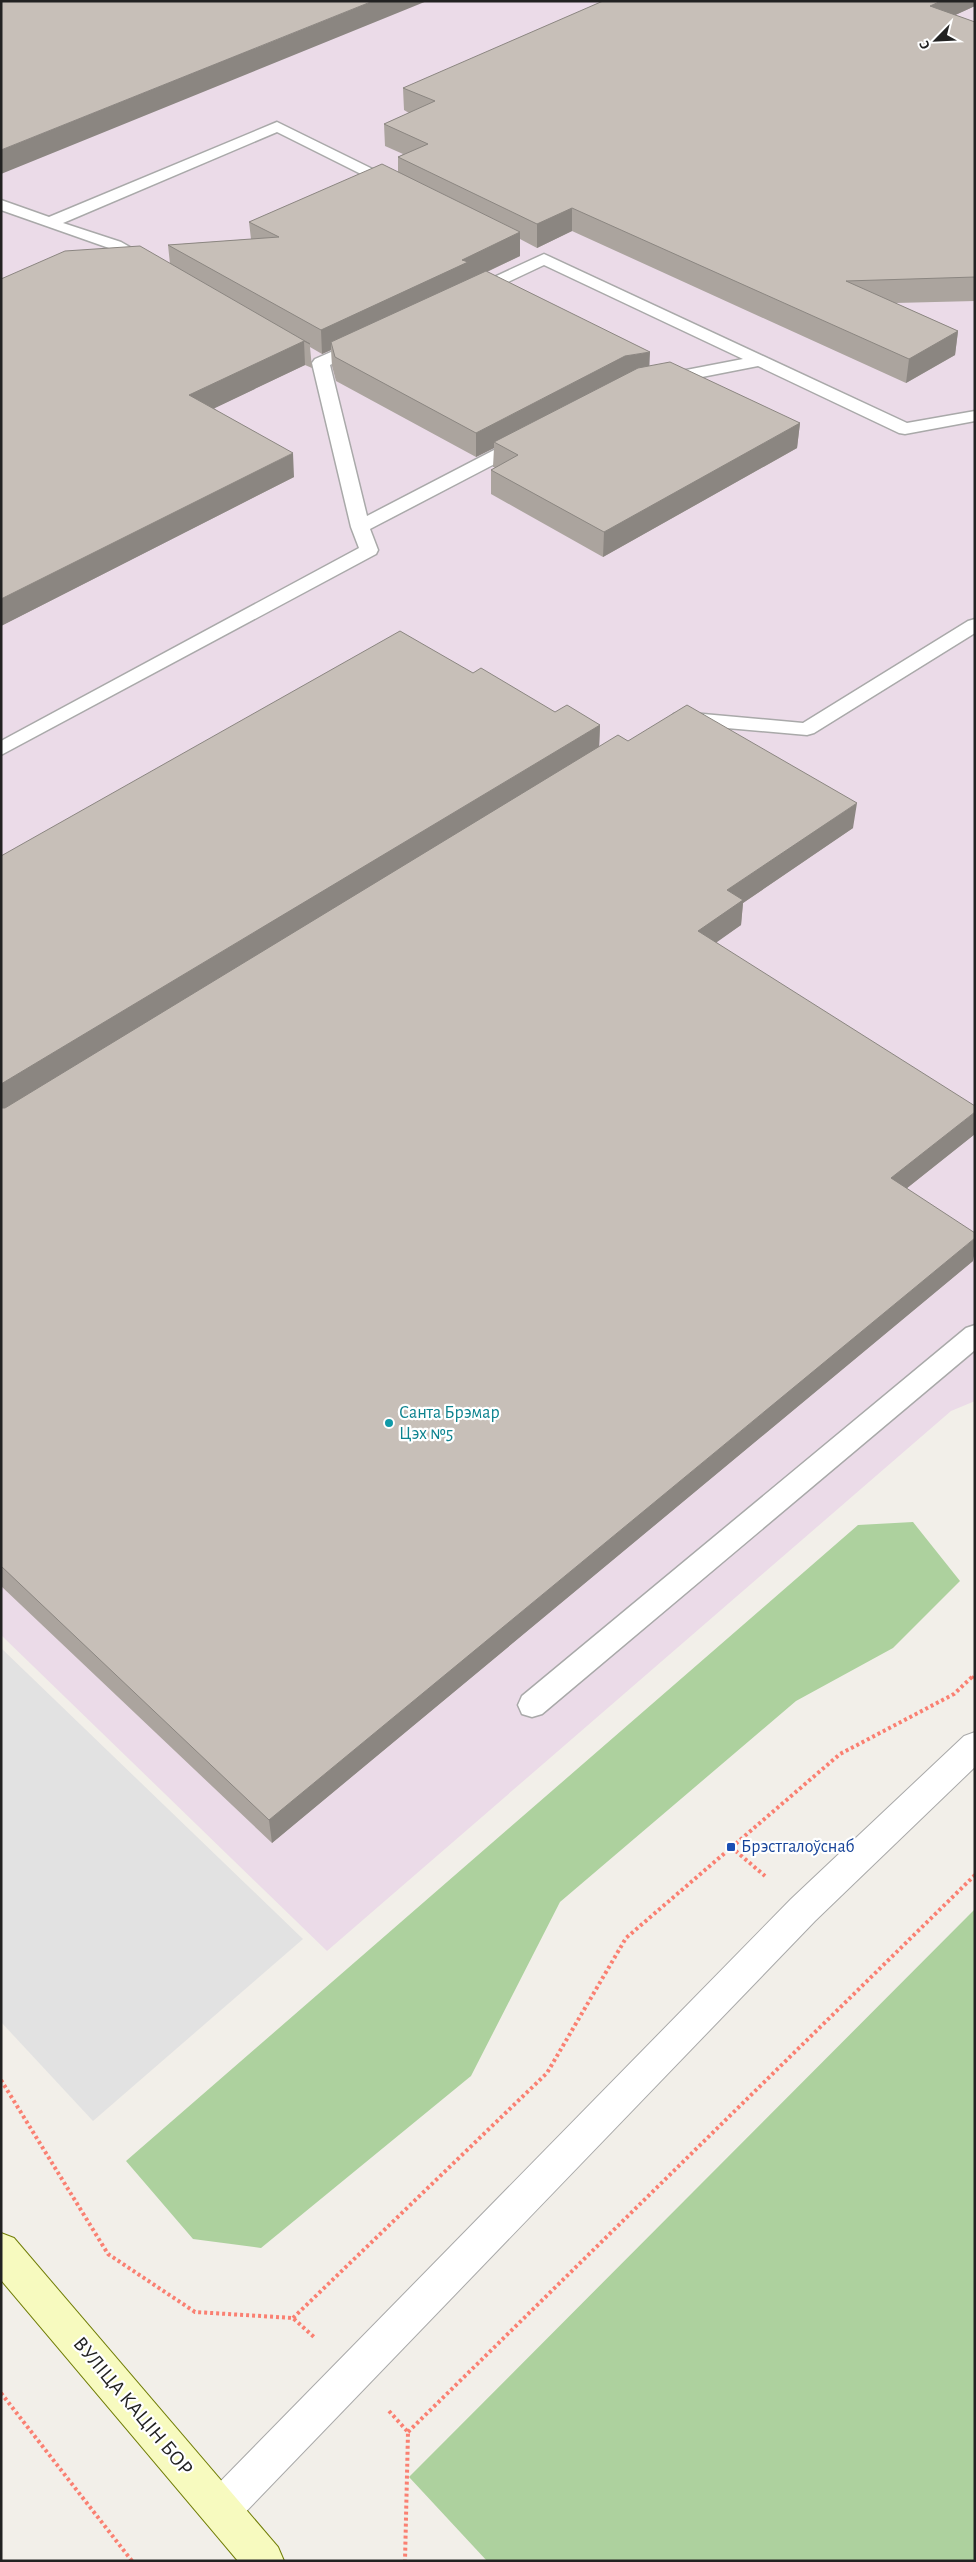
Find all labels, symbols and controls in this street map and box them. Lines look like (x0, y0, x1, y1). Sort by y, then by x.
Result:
north arrow (911, 15, 961, 65)
text: С (917, 38, 933, 51)
place label: Санта Брэмар Цэх №5 (399, 1404, 500, 1443)
marker: Санта Брэмар Цэх №5 (383, 1417, 395, 1429)
place label: Брэстгалоўснаб (741, 1837, 854, 1856)
marker: Брэстгалоўснаб (725, 1841, 737, 1853)
street label: ВУЛІЦА КАЦІН БОР (69, 2333, 197, 2479)

